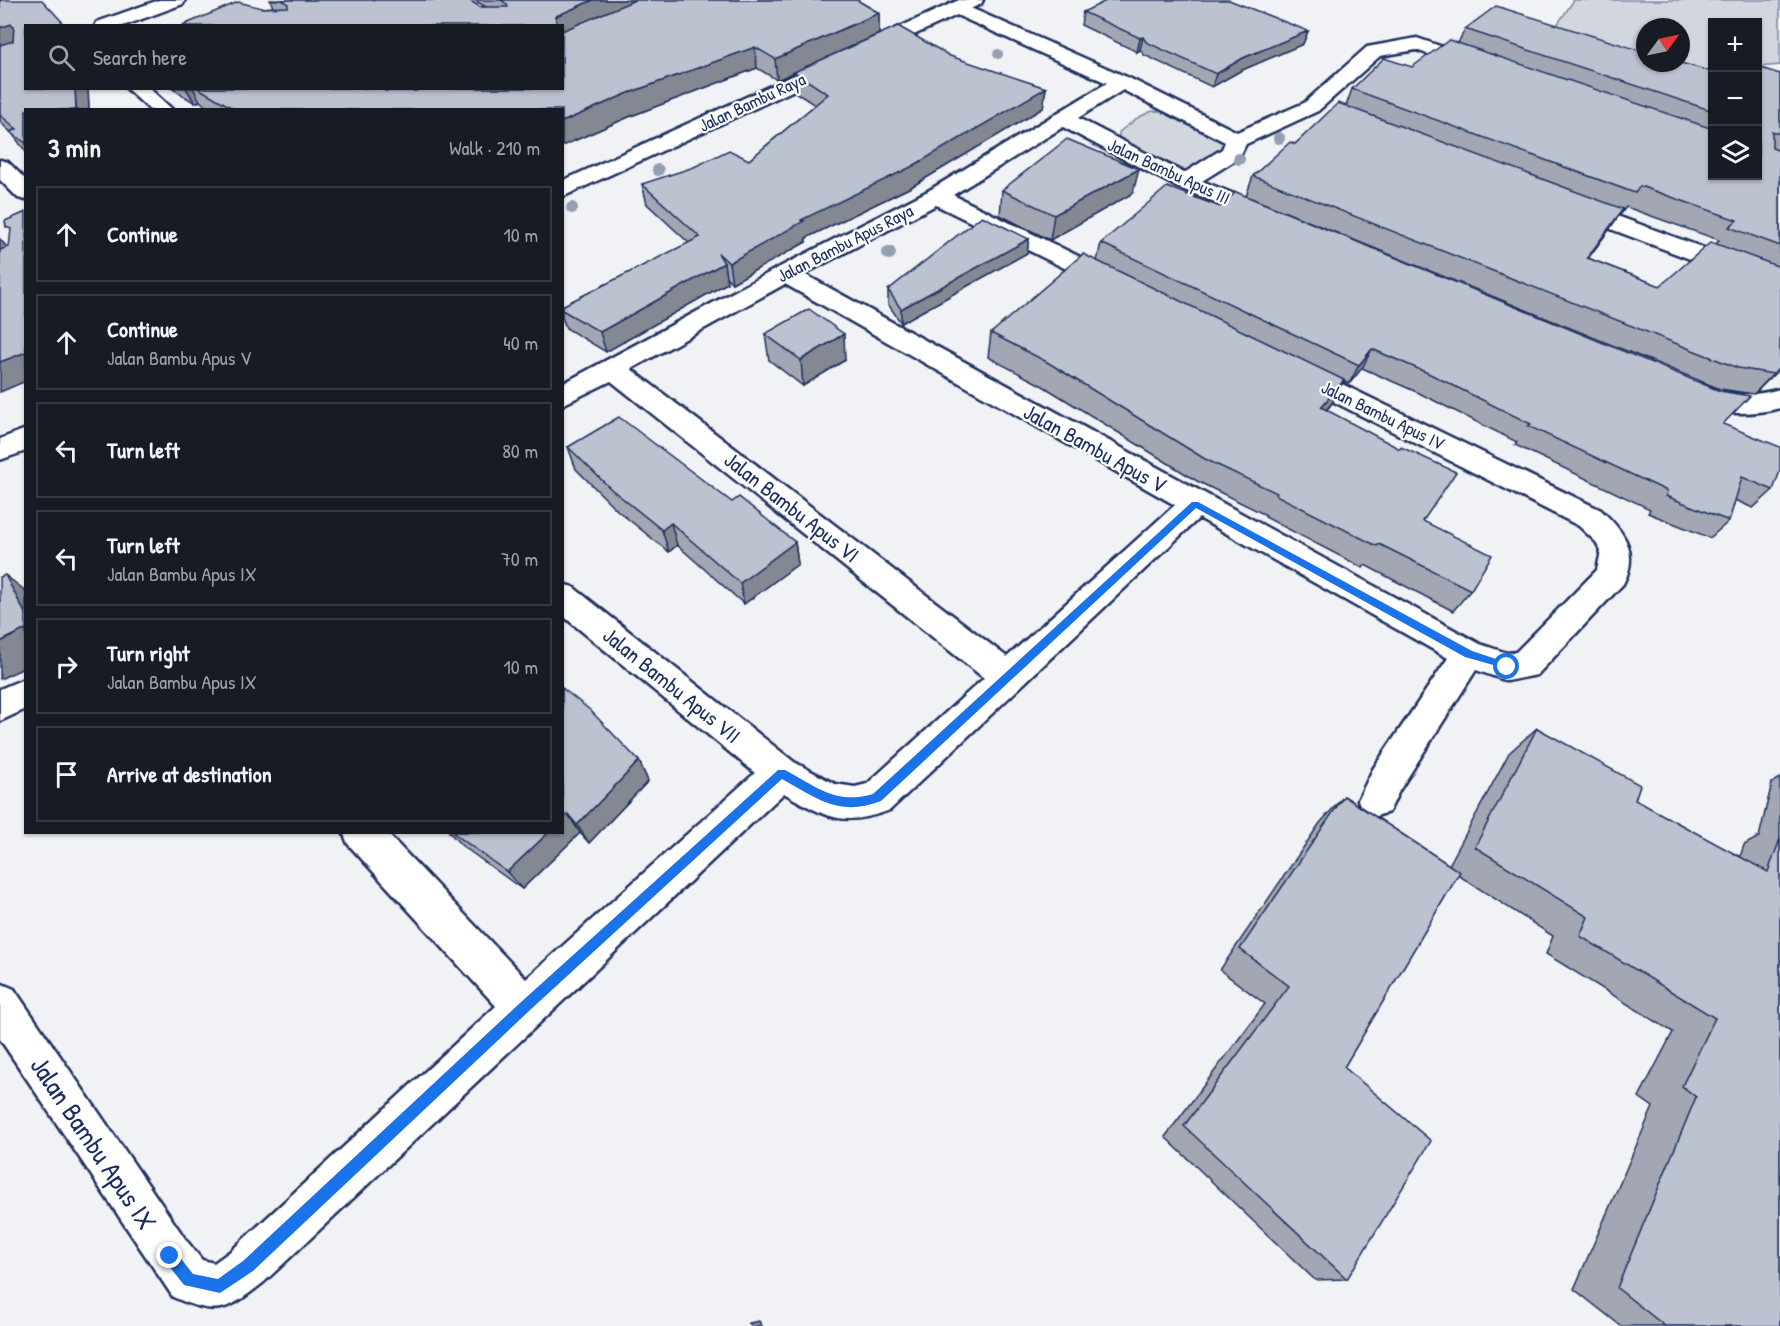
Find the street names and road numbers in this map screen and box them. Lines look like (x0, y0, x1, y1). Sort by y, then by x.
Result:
street label: Jalan Bambu Raya (695, 66, 809, 138)
street label: Jalan Bambu Apus III (1104, 132, 1234, 210)
street label: Jalan Bambu Apus Raya (773, 198, 917, 288)
street label: Jalan Bambu Apus IV (1317, 374, 1450, 456)
street label: Jalan Bambu Apus V (1018, 396, 1172, 500)
street label: Jalan Bambu Apus VI (718, 445, 866, 569)
street label: Jalan Bambu Apus VII (597, 620, 747, 750)
street label: Jalan Bambu Apus IX (22, 1049, 165, 1237)

